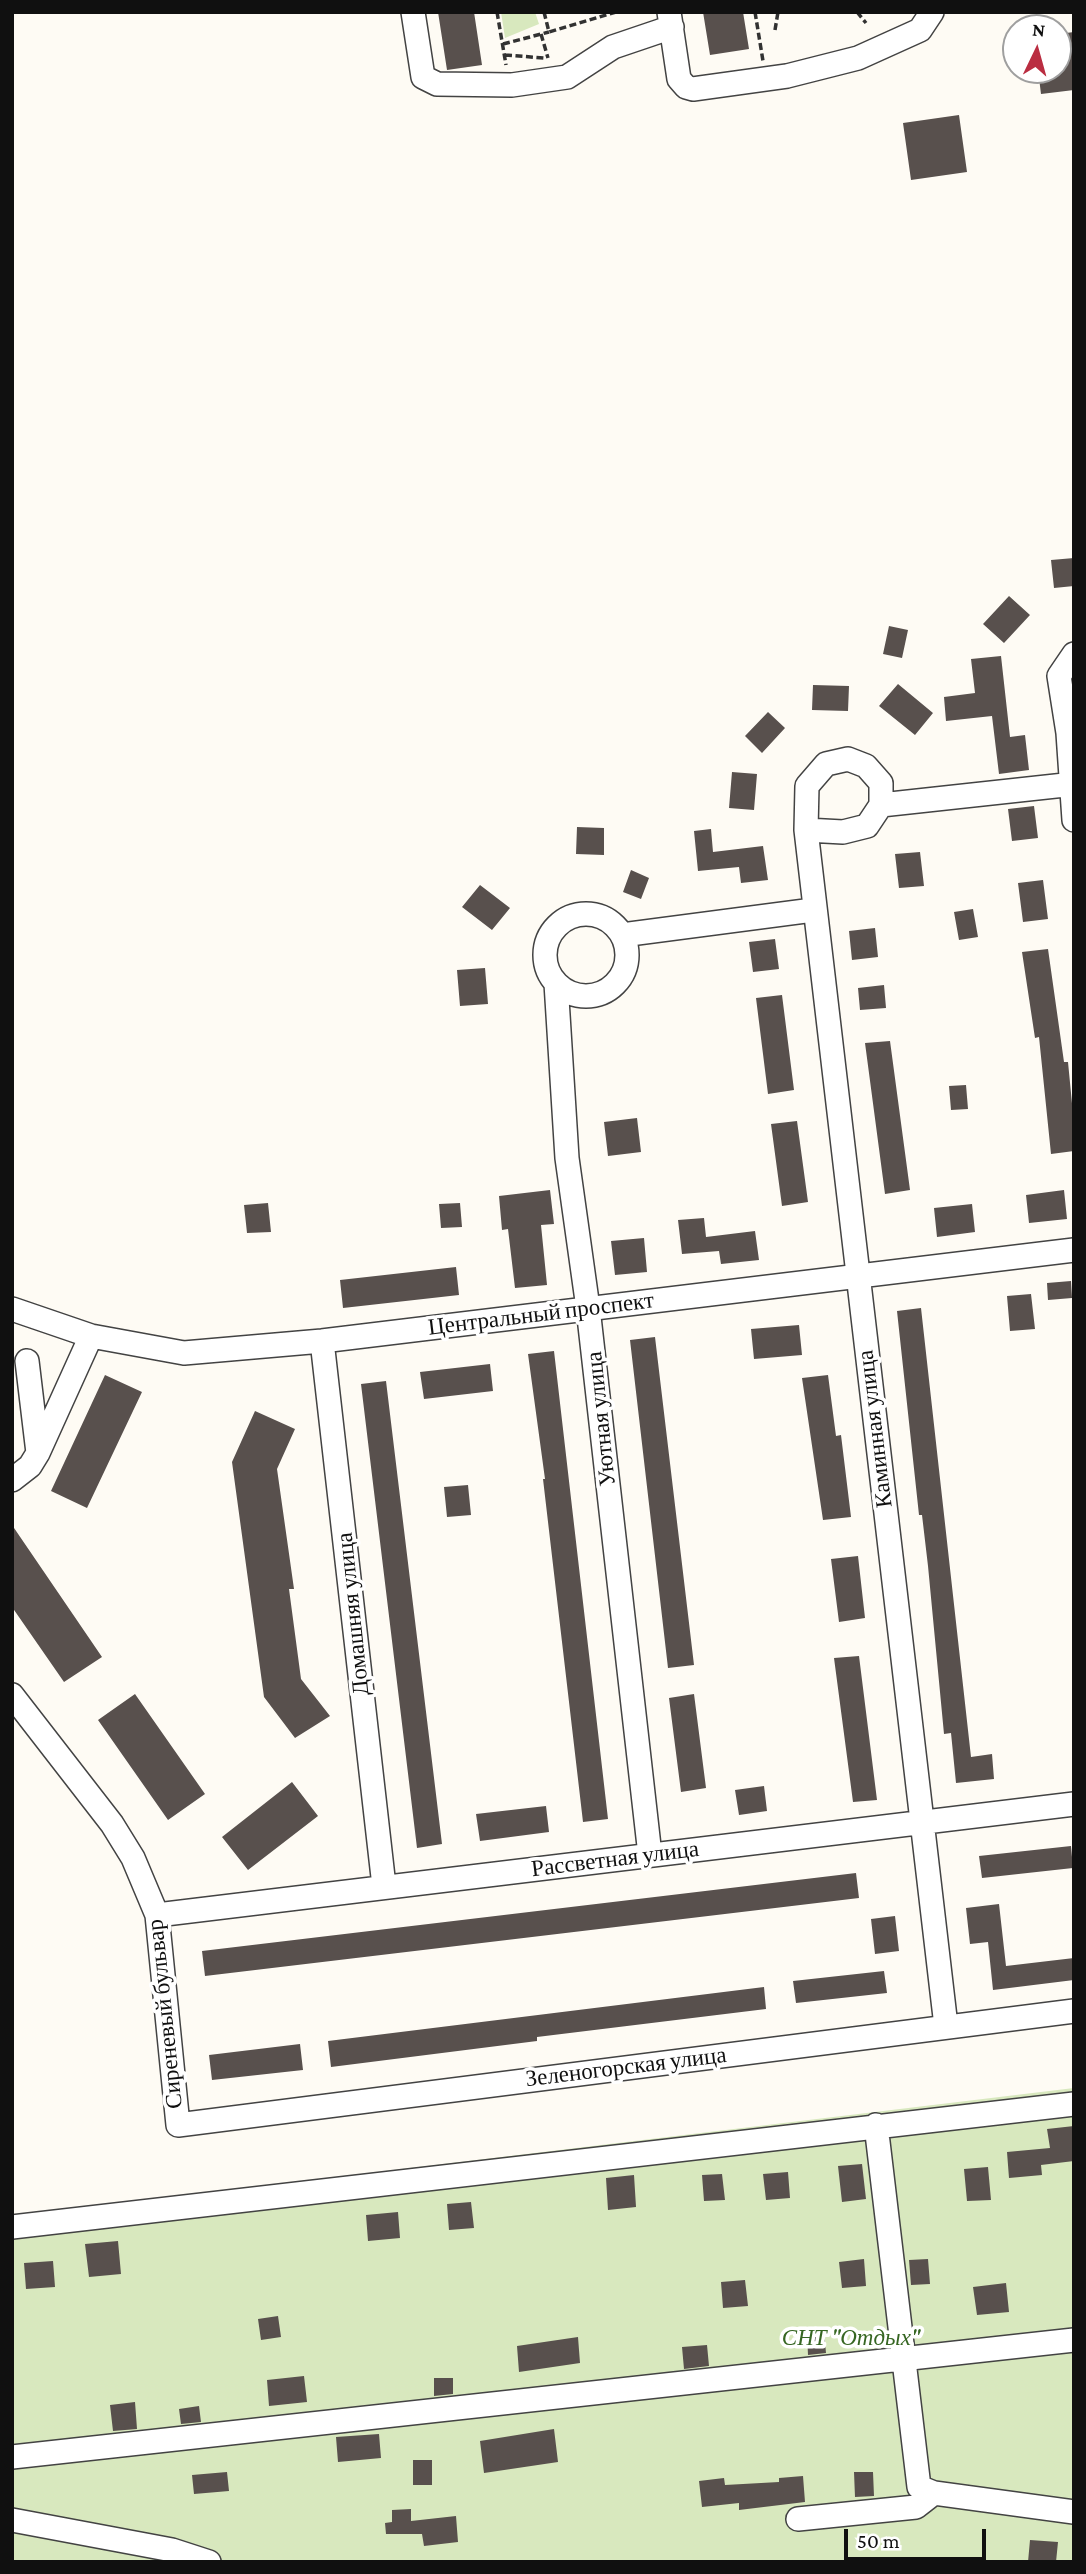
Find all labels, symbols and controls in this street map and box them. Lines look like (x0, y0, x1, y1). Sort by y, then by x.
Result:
north arrow (1002, 14, 1072, 84)
text: N (1031, 19, 1046, 41)
street label: Центральный проспект (427, 1286, 655, 1342)
street label: Каминная улица (852, 1349, 898, 1509)
street label: Уютная улица (580, 1350, 622, 1488)
street label: Домашняя улица (331, 1531, 375, 1697)
street label: Рассветная улица (530, 1835, 700, 1883)
street label: Сиреневый бульвар (141, 1918, 189, 2110)
street label: Зеленогорская улица (524, 2041, 728, 2093)
park label: СНТ "Отдых" (782, 2324, 920, 2352)
scale bar (848, 2514, 990, 2558)
text: 50 m (857, 2529, 900, 2553)

